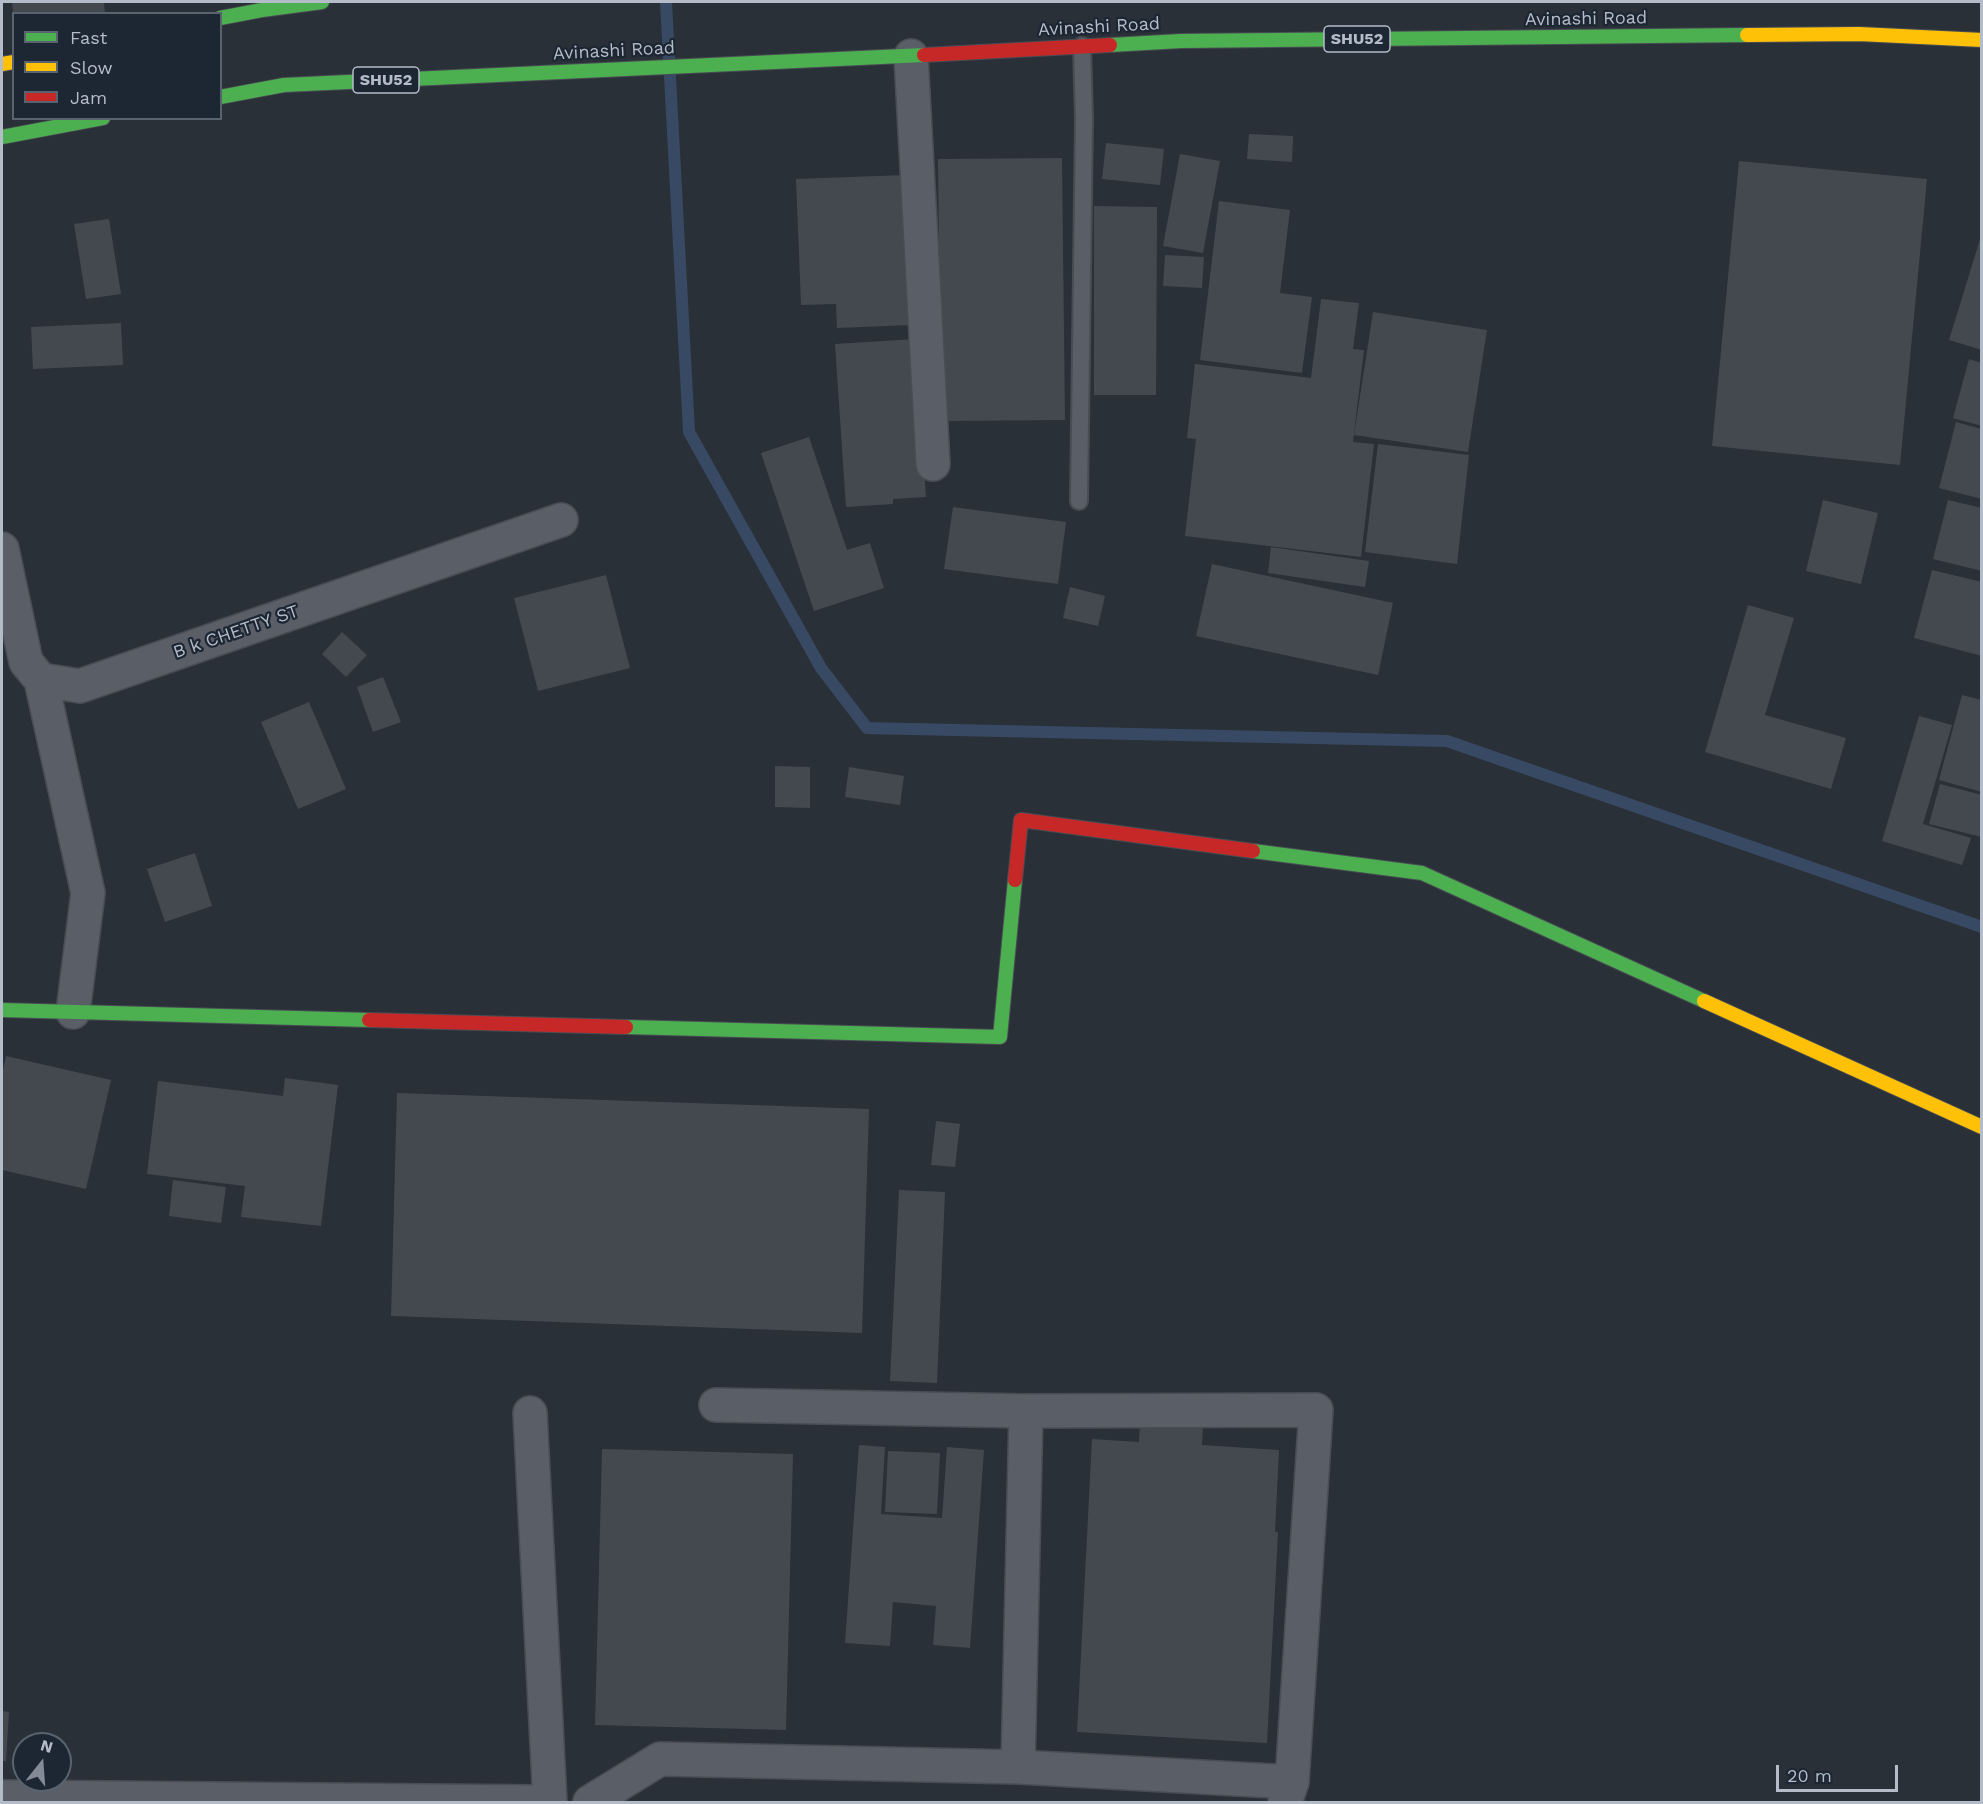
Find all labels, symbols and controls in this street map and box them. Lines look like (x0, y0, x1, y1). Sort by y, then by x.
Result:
street label: Avinashi Road (1525, 7, 1647, 31)
legend (12, 12, 222, 120)
street label: Avinashi Road (1037, 13, 1161, 41)
road number: SHU52 (1324, 26, 1390, 52)
text: Fast (70, 27, 107, 48)
street label: Avinashi Road (552, 37, 676, 65)
text: Slow (70, 57, 113, 78)
road number: SHU52 (353, 67, 419, 93)
text: Jam (70, 87, 107, 108)
street label: B k CHETTY ST (170, 600, 302, 664)
north arrow (12, 1732, 72, 1792)
text: N (38, 1735, 55, 1757)
scale bar (1779, 1753, 1900, 1791)
text: 20 m (1787, 1765, 1832, 1786)

